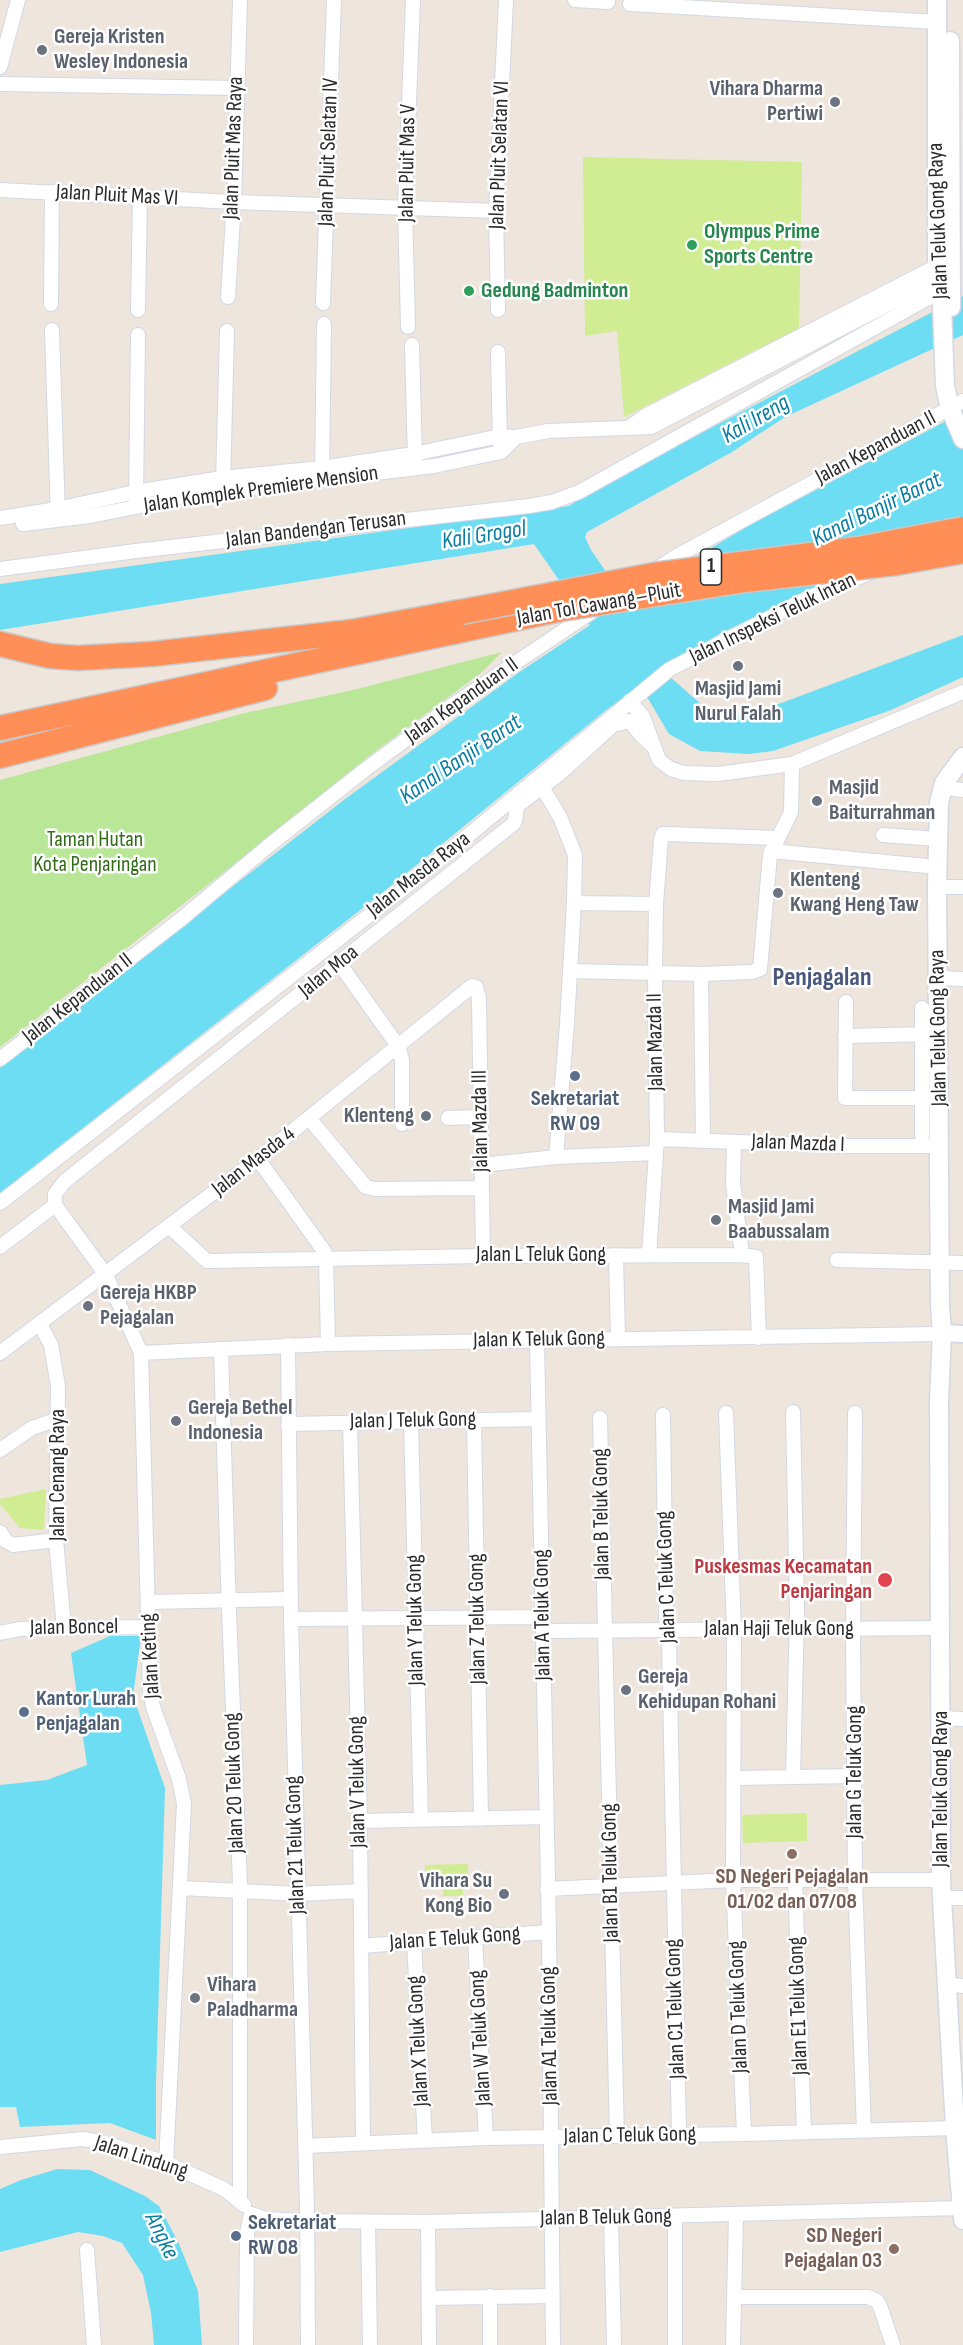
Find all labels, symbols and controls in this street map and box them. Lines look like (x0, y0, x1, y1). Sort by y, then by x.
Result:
place label: Gereja Kristen Wesley Indonesia (54, 24, 188, 76)
marker: Gereja Kristen Wesley Indonesia (35, 43, 49, 57)
street label: Jalan Pluit Mas Raya (218, 76, 250, 220)
place label: Vihara Dharma Pertiwi (709, 76, 823, 128)
street label: Jalan Pluit Selatan IV (313, 77, 345, 227)
street label: Jalan Pluit Selatan VI (484, 80, 516, 230)
marker: Vihara Dharma Pertiwi (828, 95, 842, 109)
street label: Jalan Pluit Mas V (394, 104, 422, 222)
street label: Jalan Teluk Gong Raya (923, 142, 955, 300)
street label: Jalan Pluit Mas VI (55, 180, 179, 212)
place label: Olympus Prime Sports Centre (704, 219, 820, 270)
marker: Olympus Prime Sports Centre (685, 238, 699, 252)
place label: Gedung Badminton (481, 278, 628, 304)
marker: Gedung Badminton (462, 284, 476, 298)
water label: Kali Ireng (717, 389, 795, 451)
street label: Jalan Kepanduan II (811, 405, 941, 491)
street label: Jalan Komplek Premiere Mension (142, 460, 380, 520)
water label: Kanal Banjir Barat (807, 466, 947, 554)
street label: Jalan Bandengan Terusan (225, 506, 407, 554)
water label: Kali Grogol (440, 515, 528, 557)
road number: 1 (700, 549, 722, 585)
street label: Jalan Inspeksi Teluk Intan (686, 567, 860, 671)
street label: Jalan Tol Cawang–Pluit (515, 578, 683, 632)
street label: Jalan Kepanduan II (400, 652, 524, 750)
marker: Masjid Jami Nurul Falah (731, 659, 745, 673)
place label: Masjid Jami Nurul Falah (695, 676, 781, 728)
water label: Kanal Banjir Barat (395, 709, 527, 811)
place label: Masjid Baiturrahman (829, 775, 935, 826)
marker: Masjid Baiturrahman (810, 794, 824, 808)
street label: Jalan Masda Raya (362, 826, 476, 924)
park label: Taman Hutan Kota Penjaringan (33, 827, 157, 878)
place label: Klenteng Kwang Heng Taw (790, 867, 919, 918)
marker: Klenteng Kwang Heng Taw (771, 886, 785, 900)
street label: Jalan Moa (294, 940, 364, 1004)
street label: Jalan Kepanduan II (18, 948, 138, 1050)
street label: Jalan Teluk Gong Raya (924, 949, 954, 1107)
district label: Penjagalan (772, 962, 872, 994)
street label: Jalan Mazda II (642, 993, 670, 1091)
marker: Sekretariat RW 09 (568, 1069, 582, 1083)
street label: Jalan Mazda III (467, 1070, 495, 1172)
place label: Sekretariat RW 09 (531, 1086, 619, 1138)
place label: Klenteng (344, 1103, 414, 1129)
marker: Klenteng (419, 1109, 433, 1123)
street label: Jalan Masda 4 (207, 1121, 301, 1203)
street label: Jalan Mazda I (751, 1129, 845, 1159)
place label: Masjid Jami Baabussalam (728, 1194, 829, 1246)
marker: Masjid Jami Baabussalam (709, 1213, 723, 1227)
street label: Jalan L Teluk Gong (476, 1242, 606, 1268)
place label: Gereja HKBP Pejagalan (100, 1280, 197, 1332)
marker: Gereja HKBP Pejagalan (81, 1299, 95, 1313)
street label: Jalan K Teluk Gong (473, 1326, 605, 1354)
place label: Gereja Bethel Indonesia (188, 1395, 292, 1446)
street label: Jalan J Teluk Gong (350, 1407, 476, 1435)
street label: Jalan Cenang Raya (45, 1409, 71, 1541)
marker: Gereja Bethel Indonesia (169, 1414, 183, 1428)
street label: Jalan B Teluk Gong (588, 1448, 616, 1580)
street label: Jalan C Teluk Gong (651, 1510, 683, 1644)
street label: Jalan A Teluk Gong (529, 1549, 557, 1681)
street label: Jalan Z Teluk Gong (464, 1553, 492, 1685)
street label: Jalan Y Teluk Gong (402, 1554, 430, 1686)
place label: Puskesmas Kecamatan Penjaringan (694, 1554, 872, 1606)
marker: Puskesmas Kecamatan Penjaringan (876, 1571, 894, 1589)
street label: Jalan Keting (136, 1612, 166, 1700)
street label: Jalan Boncel (30, 1614, 118, 1642)
street label: Jalan Haji Teluk Gong (704, 1616, 854, 1642)
place label: Gereja Kehidupan Rohani (638, 1664, 776, 1716)
marker: Gereja Kehidupan Rohani (619, 1683, 633, 1697)
place label: Kantor Lurah Penjagalan (36, 1686, 136, 1738)
marker: Kantor Lurah Penjagalan (17, 1705, 31, 1719)
street label: Jalan G Teluk Gong (842, 1706, 868, 1838)
street label: Jalan Teluk Gong Raya (928, 1711, 954, 1867)
street label: Jalan 20 Teluk Gong (219, 1712, 251, 1854)
street label: Jalan V Teluk Gong (344, 1716, 372, 1848)
street label: Jalan 21 Teluk Gong (280, 1775, 312, 1915)
street label: Jalan B1 Teluk Gong (597, 1803, 625, 1943)
marker: SD Negeri Pejagalan 01/02 dan 07/08 (785, 1847, 799, 1861)
place label: SD Negeri Pejagalan 01/02 dan 07/08 (715, 1864, 869, 1916)
place label: Vihara Su Kong Bio (419, 1868, 492, 1920)
marker: Vihara Su Kong Bio (497, 1887, 511, 1901)
street label: Jalan E Teluk Gong (389, 1921, 521, 1957)
street label: Jalan E1 Teluk Gong (783, 1936, 815, 2076)
street label: Jalan C1 Teluk Gong (660, 1938, 692, 2080)
street label: Jalan D Teluk Gong (723, 1940, 755, 2074)
street label: Jalan A1 Teluk Gong (536, 1966, 564, 2106)
street label: Jalan W Teluk Gong (464, 1969, 498, 2107)
place label: Vihara Paladharma (207, 1972, 298, 2024)
street label: Jalan X Teluk Gong (402, 1975, 436, 2107)
marker: Vihara Paladharma (188, 1991, 202, 2005)
street label: Jalan C Teluk Gong (564, 2122, 696, 2150)
street label: Jalan Lindung (91, 2131, 191, 2185)
street label: Jalan B Teluk Gong (540, 2204, 672, 2232)
water label: Angke (137, 2208, 185, 2264)
place label: Sekretariat RW 08 (248, 2210, 336, 2262)
place label: SD Negeri Pejagalan 03 (784, 2223, 882, 2274)
marker: Sekretariat RW 08 (229, 2229, 243, 2243)
marker: SD Negeri Pejagalan 03 (887, 2242, 901, 2256)

